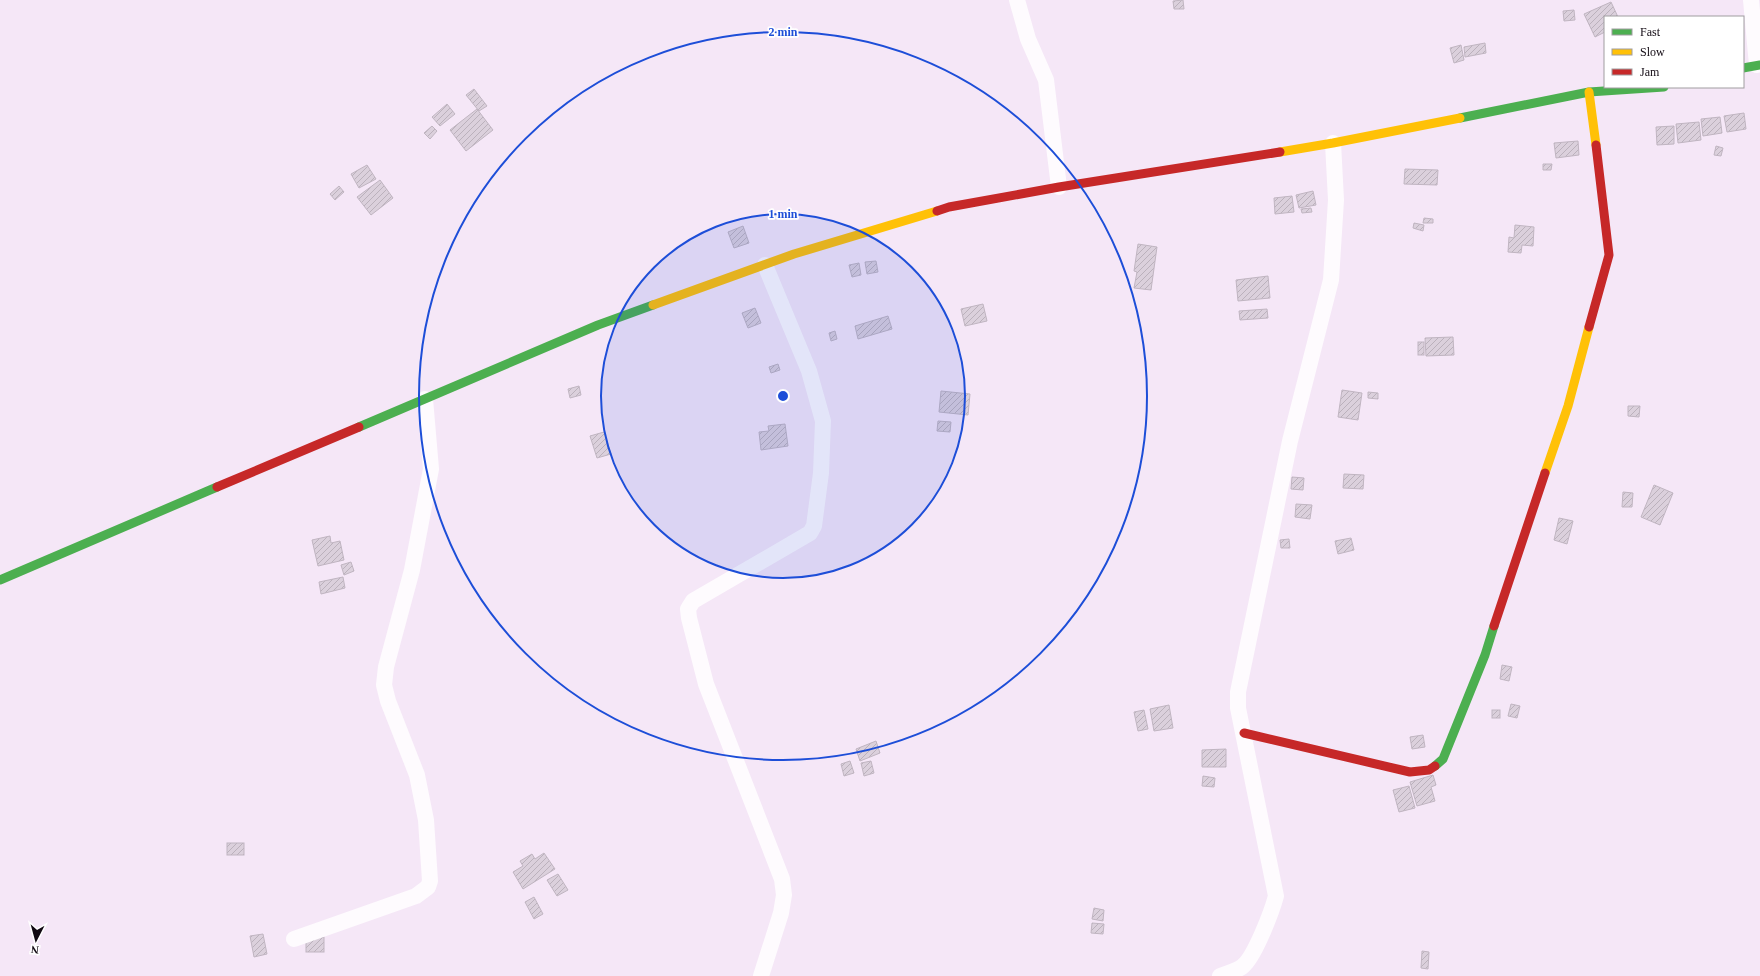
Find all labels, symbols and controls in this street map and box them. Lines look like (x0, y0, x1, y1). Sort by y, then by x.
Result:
legend (1604, 16, 1744, 88)
text: 2 min (768, 25, 798, 39)
text: Fast (1640, 25, 1661, 39)
text: Slow (1640, 45, 1665, 59)
text: Jam (1640, 65, 1660, 79)
text: 1 min (768, 207, 798, 221)
centre of rings (776, 389, 790, 403)
north arrow (16, 920, 56, 960)
text: N (30, 944, 40, 956)

